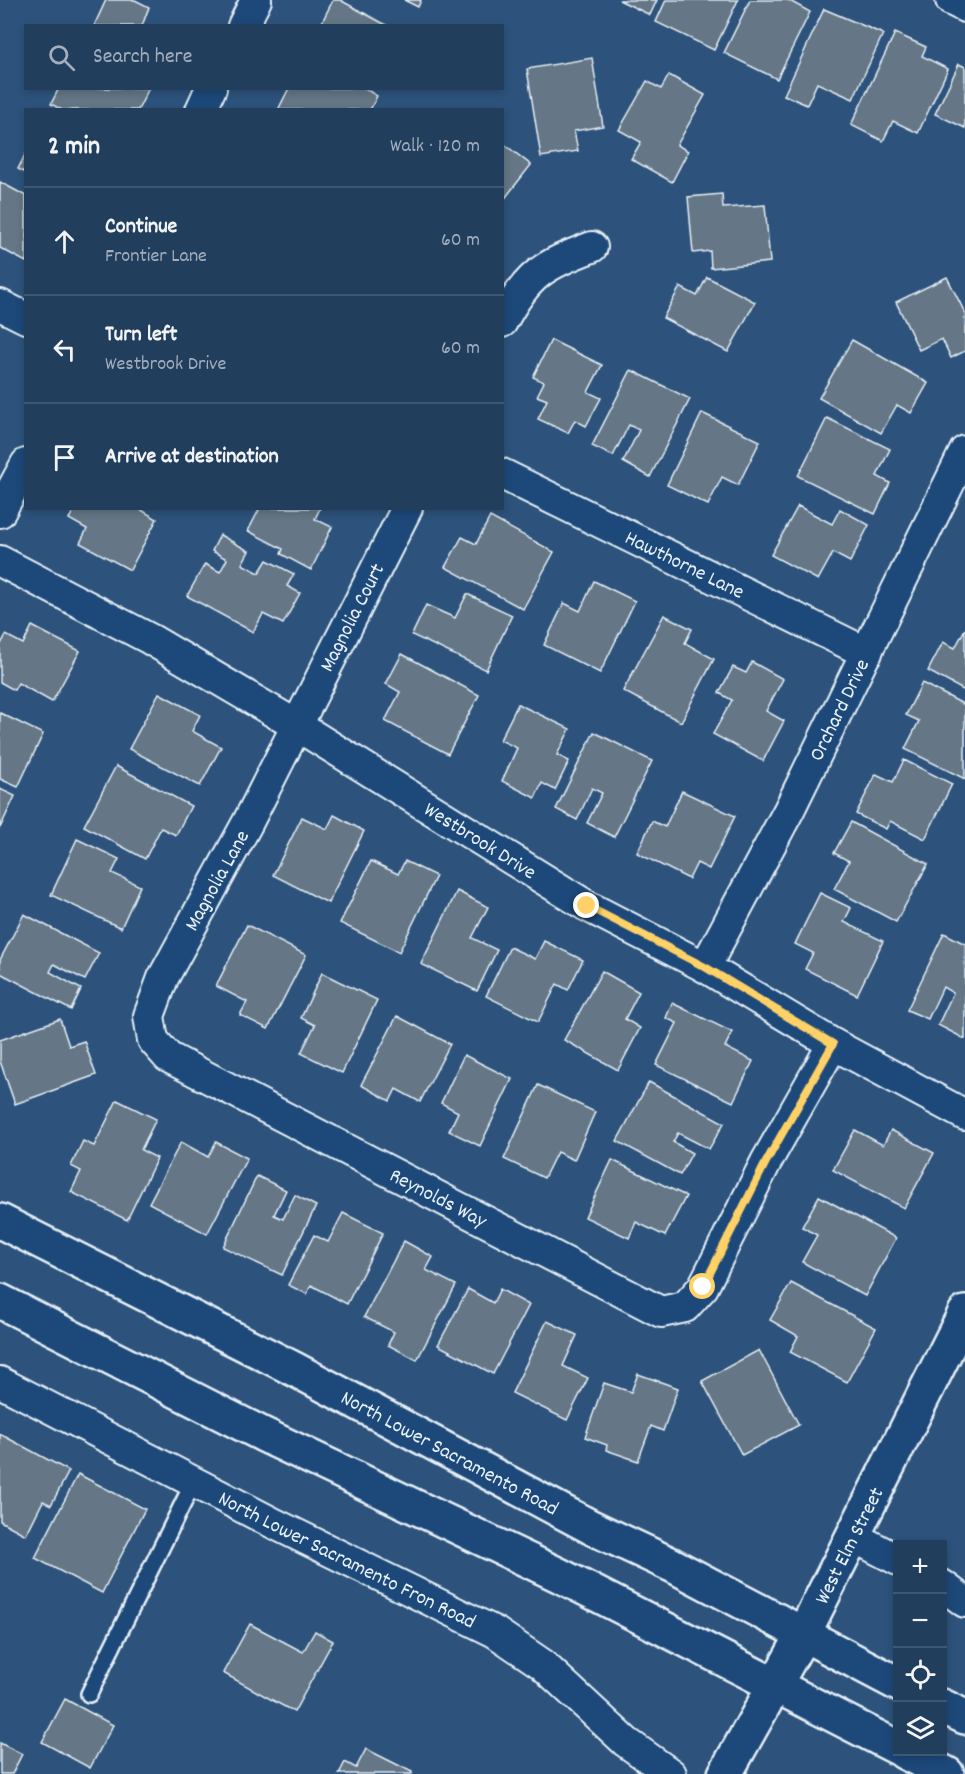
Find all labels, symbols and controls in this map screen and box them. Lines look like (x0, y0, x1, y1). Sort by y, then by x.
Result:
search box (24, 24, 504, 90)
icon: search (45, 41, 78, 74)
text: Search here (93, 42, 192, 73)
text: 2 min (48, 129, 100, 166)
text: Walk · 120 m (390, 133, 480, 161)
text: Continue (105, 212, 177, 243)
icon: ahead (48, 225, 81, 258)
text: 60 m (441, 227, 480, 255)
text: Frontier Lane (105, 243, 207, 271)
text: Turn left (105, 320, 177, 351)
icon: left (48, 333, 81, 366)
text: 60 m (441, 335, 480, 363)
text: Westbrook Drive (105, 351, 226, 379)
icon: arrive (48, 441, 81, 474)
text: Arrive at destination (105, 442, 279, 473)
street label: Hawthorne Lane (619, 524, 749, 609)
street label: Magnolia Court (313, 559, 394, 678)
street label: Orchard Drive (803, 654, 879, 767)
street label: Westbrook Drive (417, 796, 541, 889)
street label: Magnolia Lane (179, 826, 259, 937)
route end (573, 892, 599, 918)
street label: Reynolds Way (383, 1162, 492, 1238)
route start (689, 1273, 715, 1299)
street label: North Lower Sacramento Road (334, 1384, 563, 1525)
street label: West Elm Street (809, 1483, 893, 1610)
street label: North Lower Sacramento Fron Road (212, 1485, 480, 1638)
map controls (893, 1540, 947, 1756)
button: + (893, 1540, 947, 1594)
button: − (893, 1594, 947, 1648)
button: locate (893, 1648, 947, 1702)
button: layers (893, 1702, 947, 1756)

